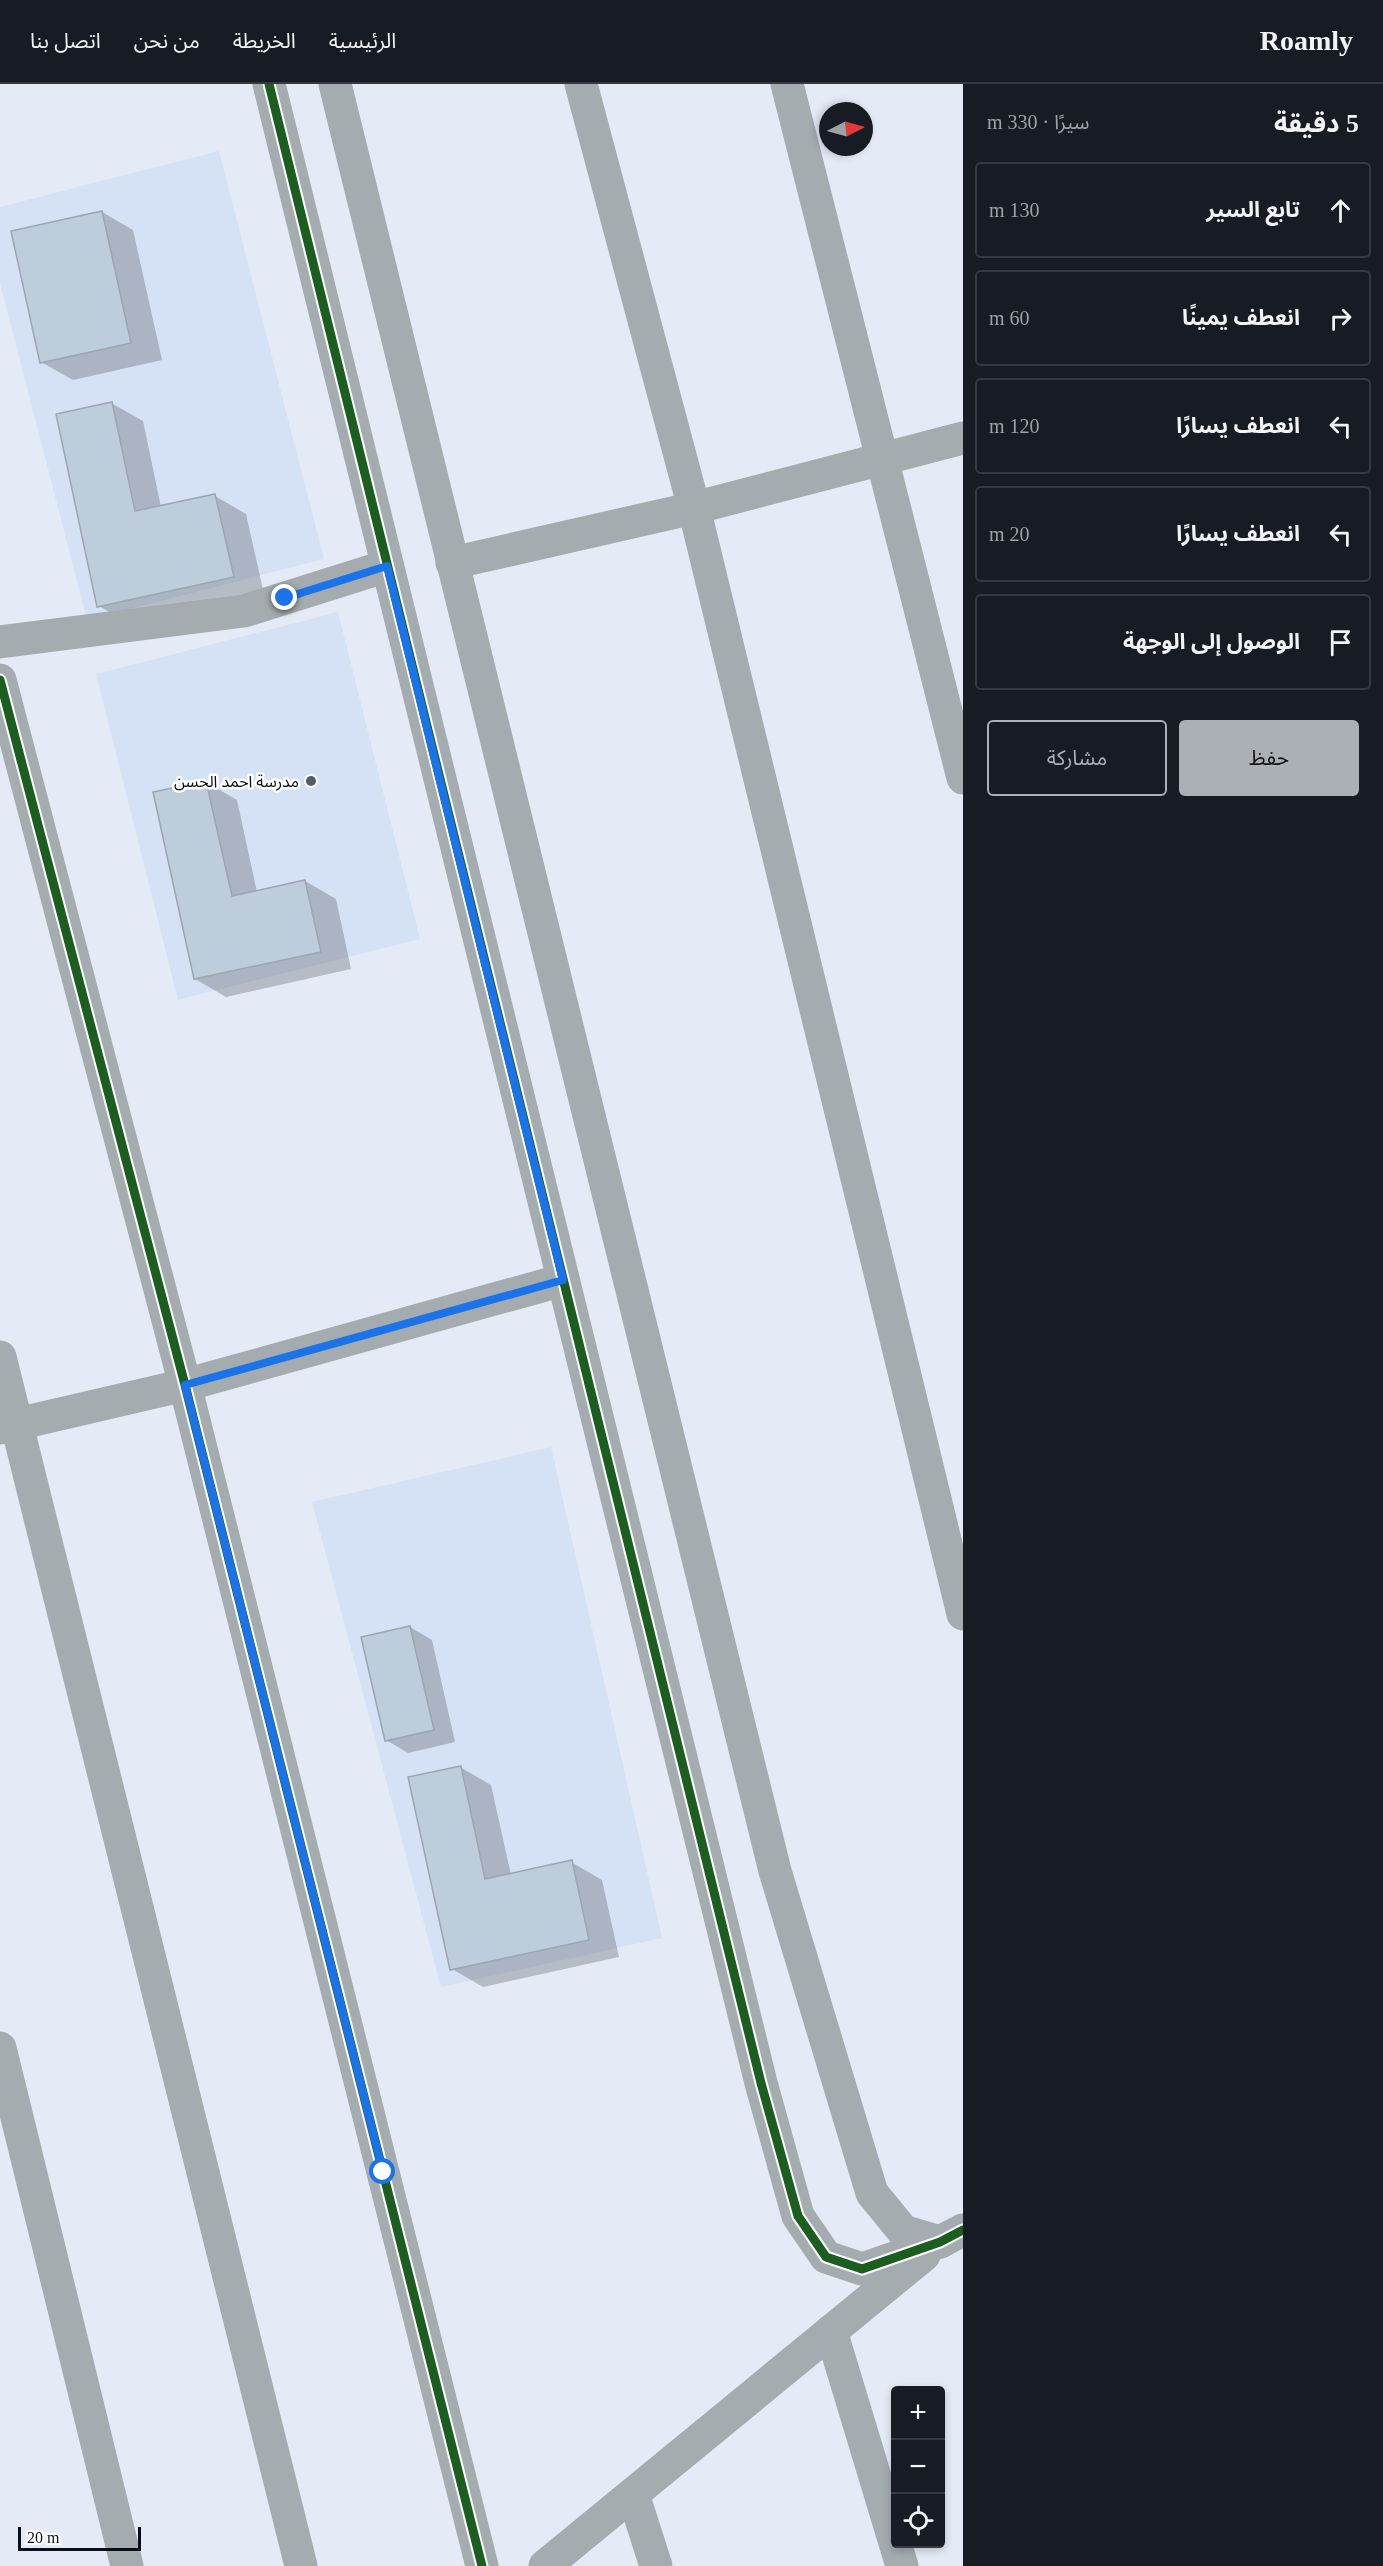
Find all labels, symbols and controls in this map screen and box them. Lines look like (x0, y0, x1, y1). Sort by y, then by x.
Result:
text: Roamly (1260, 25, 1353, 56)
text: اتصل بنا (30, 29, 101, 53)
text: من نحن (134, 29, 200, 53)
text: الخريطة (233, 29, 296, 53)
text: الرئيسية (329, 29, 396, 53)
north arrow (819, 102, 873, 156)
text: 5 دقيقة (1274, 109, 1359, 138)
text: سيرًا · 330 m (987, 111, 1090, 133)
icon: ahead (1324, 194, 1357, 227)
text: تابع السير (1206, 197, 1300, 222)
text: 130 m (989, 199, 1040, 221)
icon: right (1324, 302, 1357, 335)
text: انعطف يمينًا (1182, 305, 1300, 330)
text: 60 m (989, 307, 1030, 329)
icon: left (1324, 410, 1357, 443)
text: انعطف يسارًا (1176, 413, 1300, 438)
text: 120 m (989, 415, 1040, 437)
icon: left (1324, 518, 1357, 551)
text: انعطف يسارًا (1176, 521, 1300, 546)
text: 20 m (989, 523, 1030, 545)
route end (271, 584, 297, 610)
icon: arrive (1324, 626, 1357, 659)
text: الوصول إلى الوجهة (1123, 629, 1300, 654)
button: مشاركة (987, 720, 1167, 796)
button: حفظ (1179, 720, 1359, 796)
place label: مدرسة احمد الحسن (174, 773, 299, 791)
marker: مدرسة احمد الحسن (304, 774, 318, 788)
route start (369, 2158, 395, 2184)
map controls (891, 2386, 945, 2548)
button: + (891, 2386, 945, 2440)
button: − (891, 2440, 945, 2494)
button: locate (891, 2494, 945, 2548)
scale bar (18, 2524, 141, 2552)
text: 20 m (27, 2529, 59, 2546)

